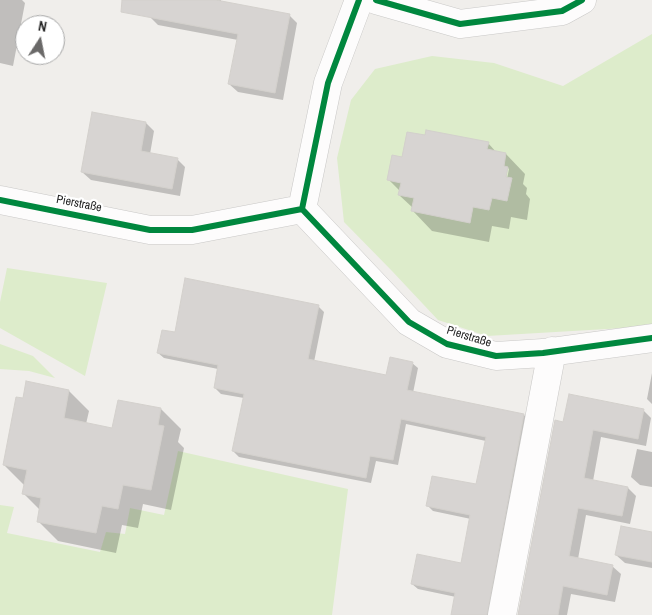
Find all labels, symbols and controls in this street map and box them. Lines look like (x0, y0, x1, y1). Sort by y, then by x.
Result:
north arrow (15, 15, 65, 65)
text: N (37, 17, 48, 36)
street label: Pierstraße (55, 193, 103, 215)
street label: Pierstraße (445, 323, 493, 351)

